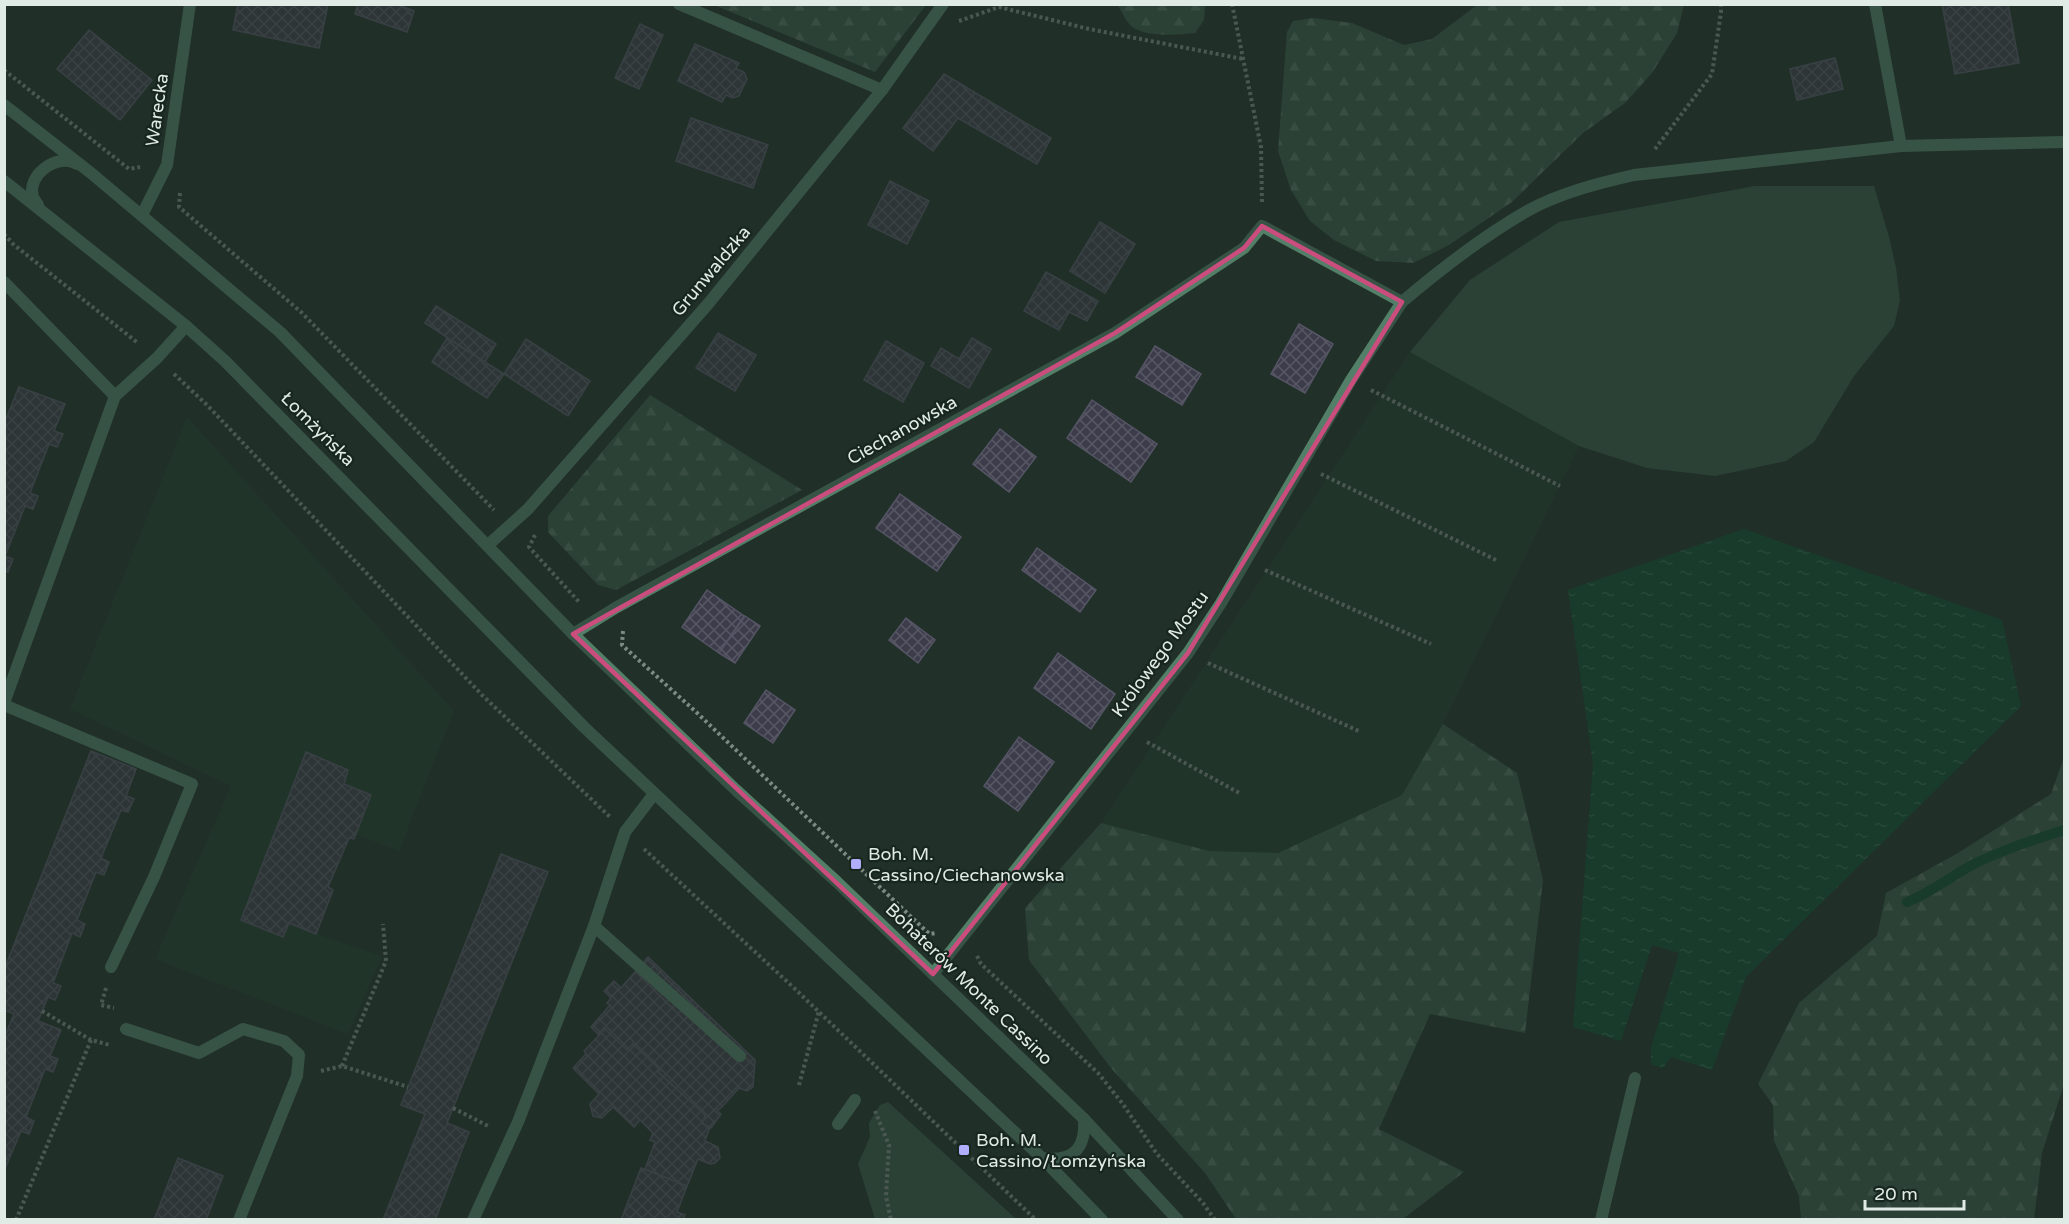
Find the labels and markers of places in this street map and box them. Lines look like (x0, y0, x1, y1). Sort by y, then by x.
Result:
place label: Boh. M. Cassino/Ciechanowska (868, 843, 1065, 886)
marker: Boh. M. Cassino/Ciechanowska (849, 857, 863, 871)
place label: Boh. M. Cassino/Łomżyńska (976, 1129, 1146, 1172)
marker: Boh. M. Cassino/Łomżyńska (957, 1143, 971, 1157)

